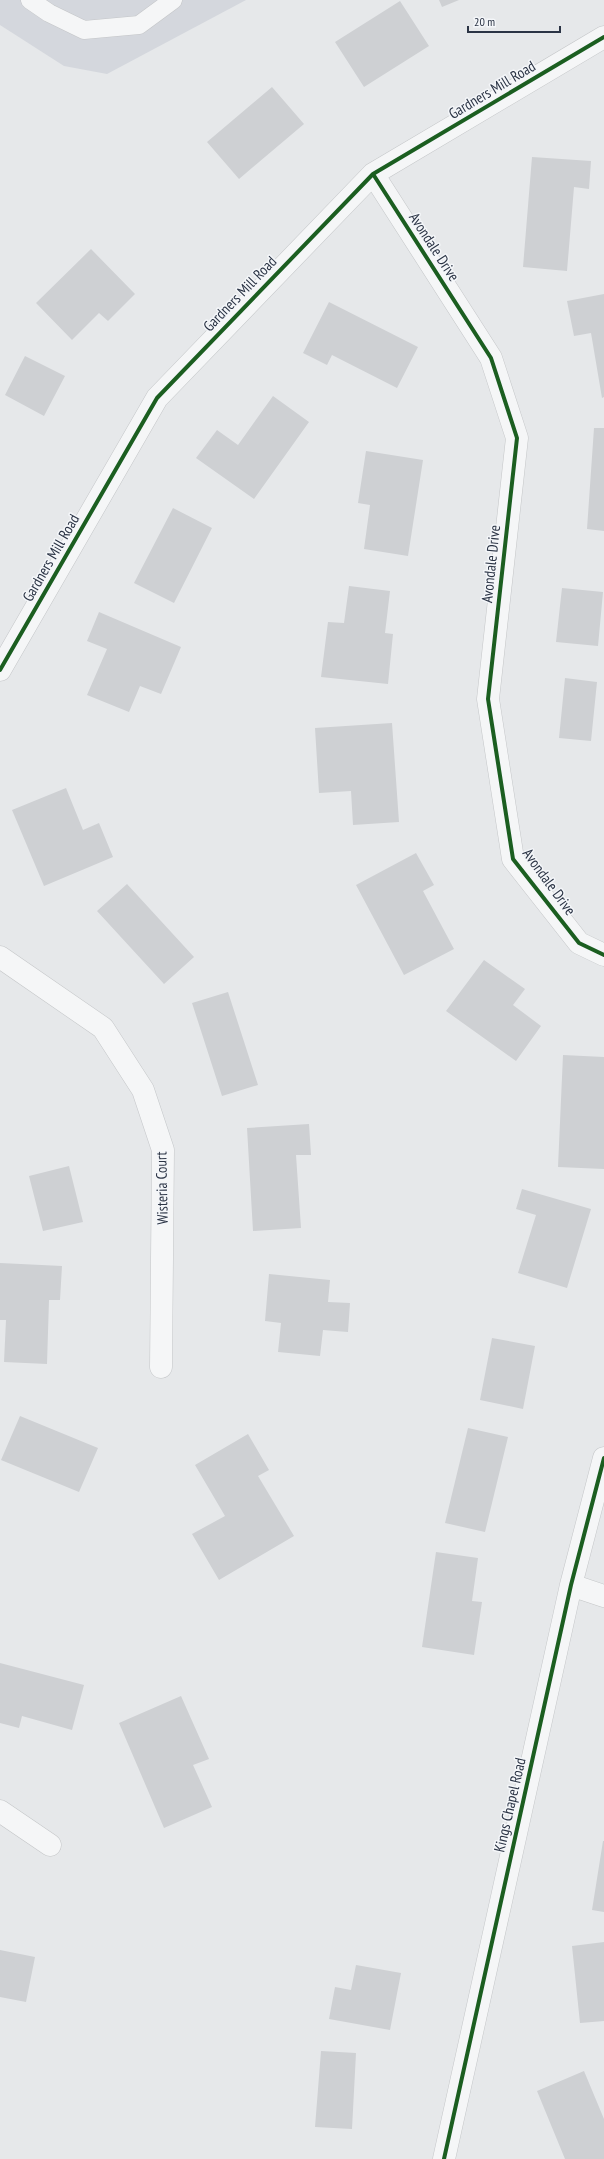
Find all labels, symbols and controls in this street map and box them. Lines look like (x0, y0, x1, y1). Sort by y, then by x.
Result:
scale bar (468, 8, 560, 34)
text: 20 m (474, 14, 495, 29)
street label: Gardners Mill Road (445, 56, 539, 123)
street label: Avondale Drive (405, 209, 464, 285)
street label: Gardners Mill Road (199, 252, 280, 335)
street label: Gardners Mill Road (18, 511, 83, 605)
street label: Avondale Drive (477, 524, 504, 604)
street label: Avondale Drive (519, 845, 580, 919)
street label: Wisteria Court (151, 1151, 172, 1225)
street label: Kings Chapel Road (489, 1756, 530, 1854)

